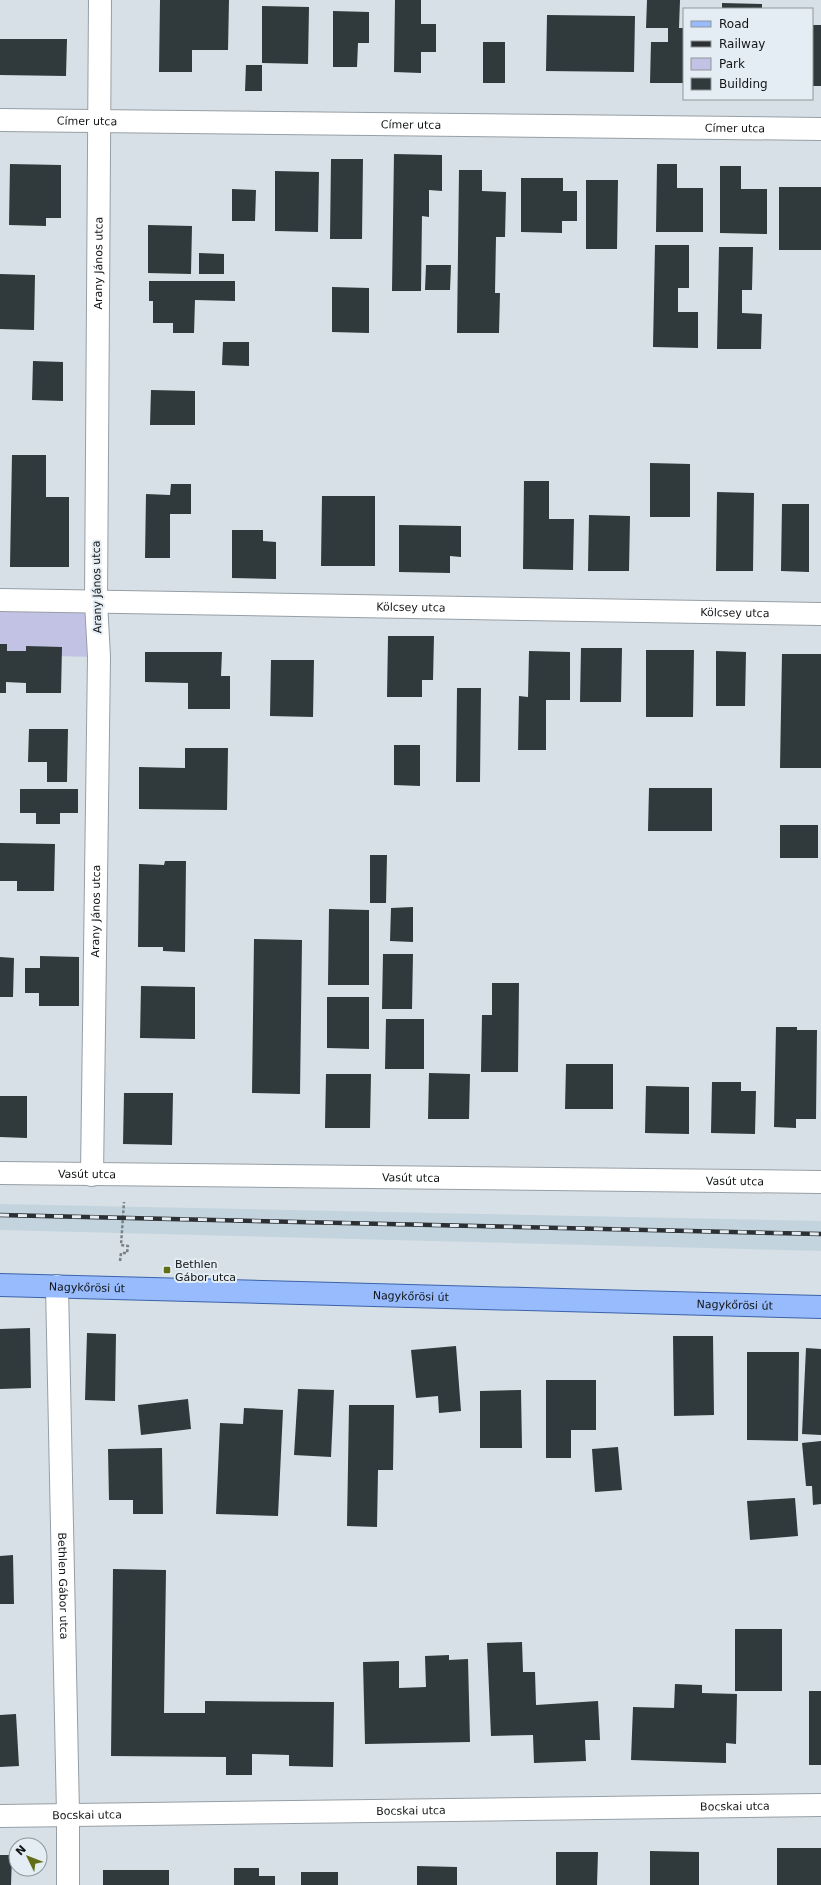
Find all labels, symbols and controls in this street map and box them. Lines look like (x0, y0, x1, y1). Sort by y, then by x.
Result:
legend (683, 8, 813, 100)
text: Road (719, 17, 749, 31)
text: Railway (719, 37, 765, 51)
text: Park (719, 57, 745, 71)
text: Building (719, 77, 768, 91)
street label: Címer utca (57, 114, 117, 128)
street label: Címer utca (381, 118, 441, 131)
street label: Címer utca (705, 121, 765, 135)
street label: Arany János utca (91, 217, 105, 310)
street label: Arany János utca (90, 541, 104, 633)
street label: Kölcsey utca (376, 600, 446, 614)
street label: Kölcsey utca (700, 605, 770, 620)
street label: Arany János utca (88, 864, 103, 958)
street label: Vasút utca (58, 1167, 116, 1181)
street label: Vasút utca (382, 1171, 440, 1184)
street label: Vasút utca (706, 1174, 764, 1188)
place label: Bethlen Gábor utca (175, 1258, 236, 1284)
marker: Bethlen Gábor utca (162, 1265, 172, 1275)
street label: Nagykőrösi út (49, 1280, 126, 1295)
street label: Nagykőrösi út (373, 1288, 450, 1304)
street label: Nagykőrösi út (696, 1297, 774, 1312)
street label: Bethlen Gábor utca (56, 1532, 71, 1640)
street label: Bocskai utca (700, 1799, 770, 1813)
street label: Bocskai utca (376, 1804, 446, 1817)
street label: Bocskai utca (52, 1808, 122, 1822)
north arrow (8, 1837, 48, 1877)
text: N (13, 1843, 29, 1858)

